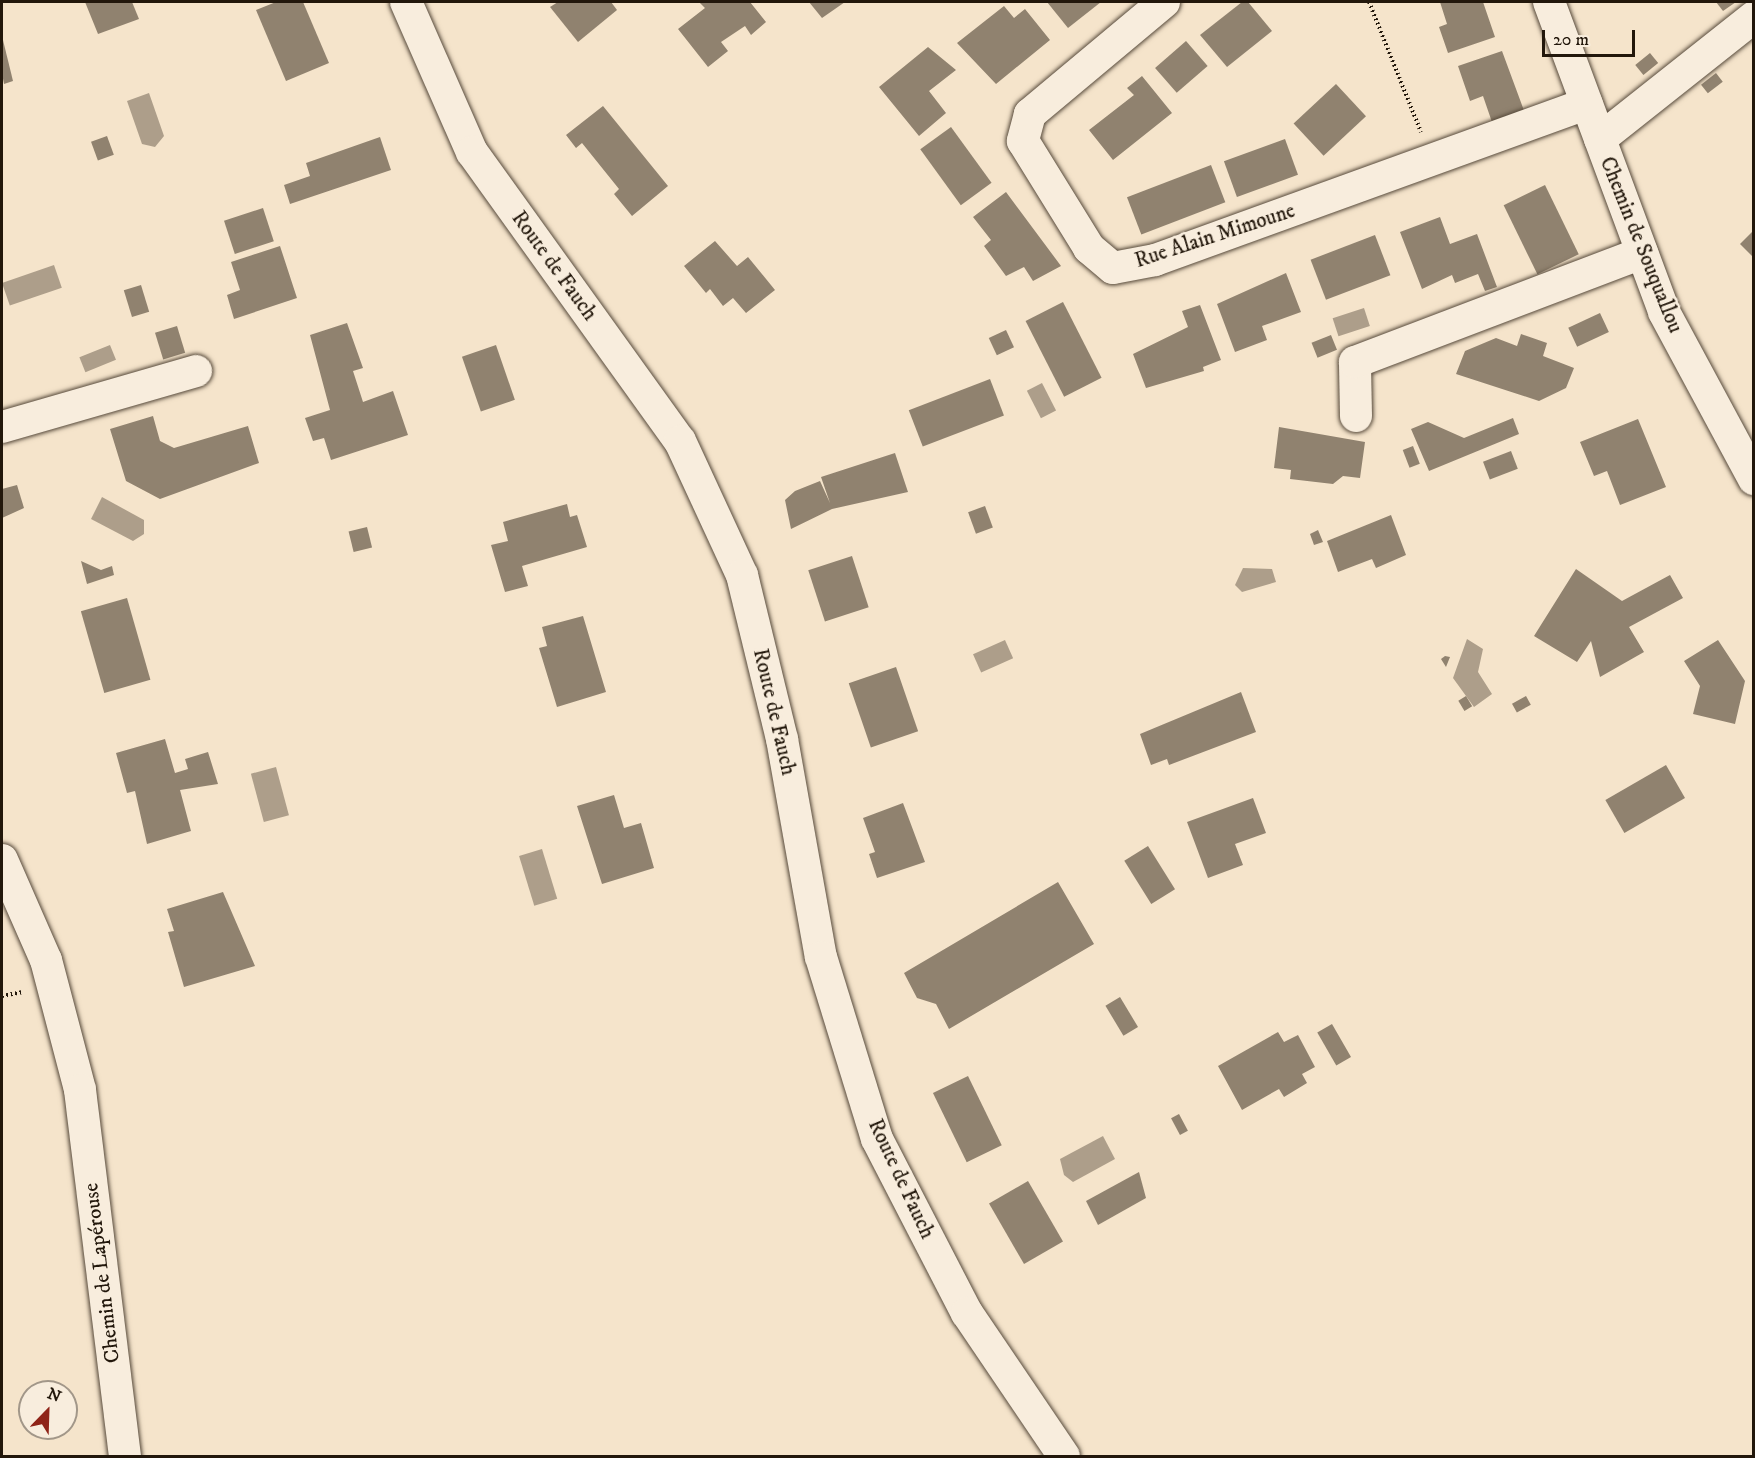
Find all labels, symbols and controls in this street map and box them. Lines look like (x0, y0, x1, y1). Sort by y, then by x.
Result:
scale bar (1545, 18, 1638, 56)
text: 20 m (1553, 29, 1589, 51)
street label: Chemin de Souquallou (1594, 153, 1688, 337)
street label: Rue Alain Mimoune (1132, 198, 1298, 274)
street label: Route de Fauch (506, 206, 602, 326)
street label: Route de Fauch (747, 646, 801, 778)
street label: Route de Fauch (862, 1115, 940, 1243)
street label: Chemin de Lapérouse (78, 1182, 126, 1364)
north arrow (18, 1380, 78, 1440)
text: N (44, 1383, 64, 1407)

